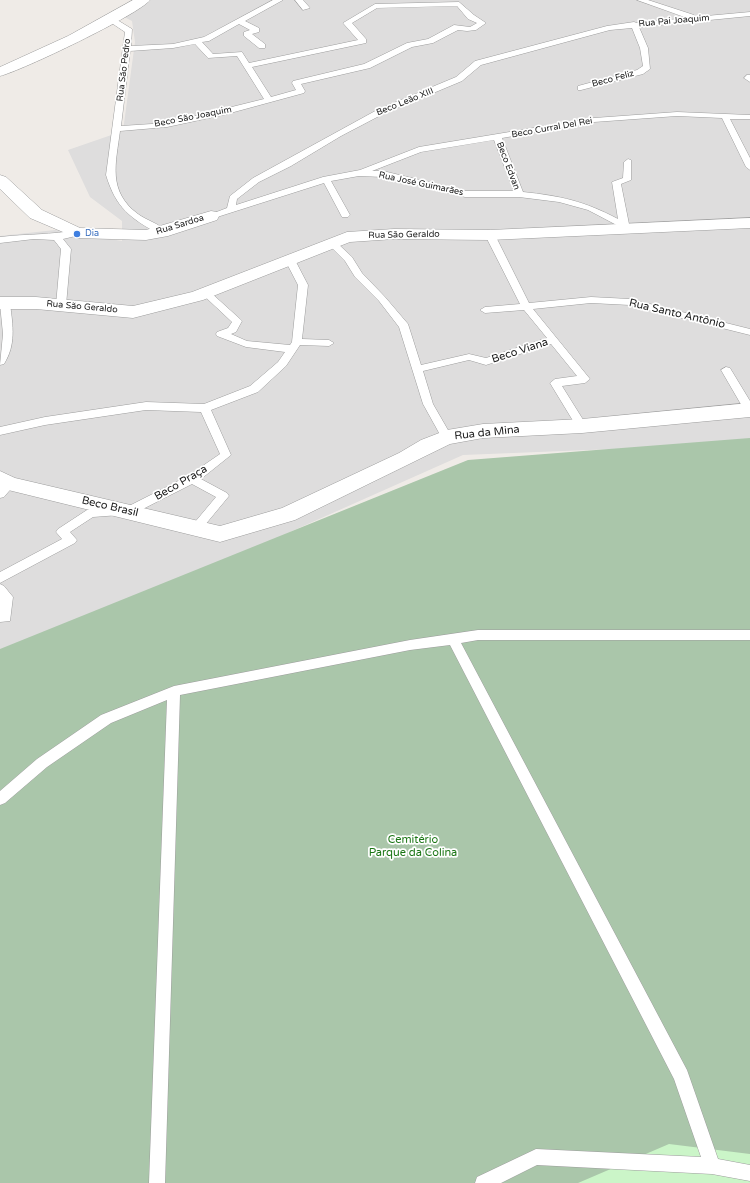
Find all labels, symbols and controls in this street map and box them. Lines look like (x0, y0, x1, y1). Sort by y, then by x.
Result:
street label: Rua Pai Joaquim (638, 13, 710, 29)
street label: Rua São Pedro (115, 38, 133, 102)
street label: Beco Feliz (591, 68, 635, 90)
street label: Beco Leão XIII (375, 86, 435, 118)
street label: Beco São Joaquim (153, 104, 233, 130)
street label: Beco Curral Del Rei (511, 116, 593, 140)
street label: Beco Edvan (494, 141, 522, 191)
street label: Rua José Guimarães (378, 170, 464, 198)
street label: Rua Sardoa (155, 213, 205, 237)
marker: Dia (72, 229, 82, 239)
place label: Dia (85, 229, 99, 239)
street label: Rua São Geraldo (368, 229, 440, 241)
street label: Rua Santo Antônio (628, 296, 726, 332)
street label: Rua São Geraldo (46, 299, 118, 315)
street label: Beco Viana (490, 336, 550, 366)
street label: Rua da Mina (454, 423, 520, 443)
street label: Beco Praça (152, 463, 210, 503)
street label: Beco Brasil (80, 494, 140, 520)
park label: Cemitério Parque da Colina (369, 833, 457, 859)

